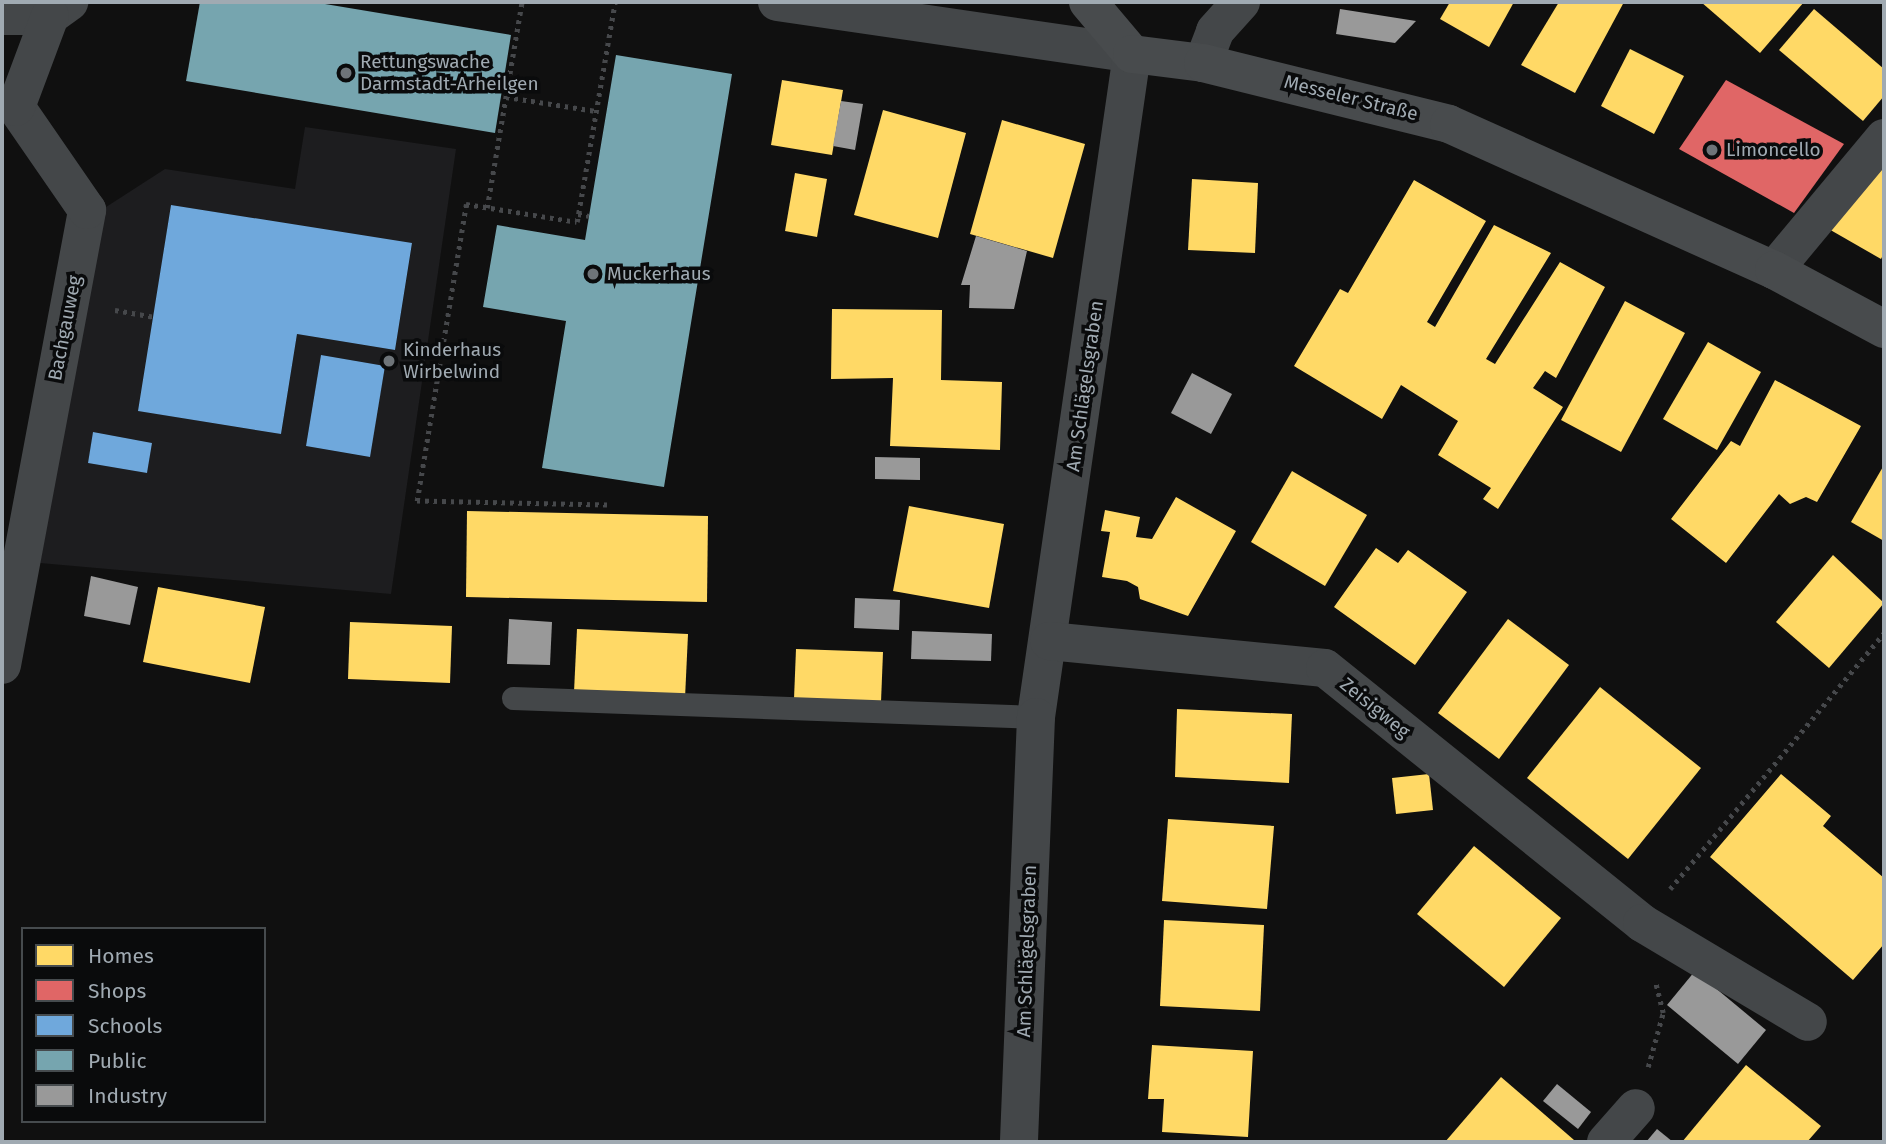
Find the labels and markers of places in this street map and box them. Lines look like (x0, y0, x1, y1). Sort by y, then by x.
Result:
place label: Rettungswache Darmstadt-Arheilgen (360, 51, 539, 95)
marker: Rettungswache Darmstadt-Arheilgen (338, 65, 354, 81)
place label: Limoncello (1726, 139, 1821, 161)
marker: Limoncello (1704, 142, 1720, 158)
place label: Muckerhaus (607, 263, 711, 285)
marker: Muckerhaus (585, 266, 601, 282)
place label: Kinderhaus Wirbelwind (403, 339, 501, 383)
marker: Kinderhaus Wirbelwind (381, 353, 397, 369)

